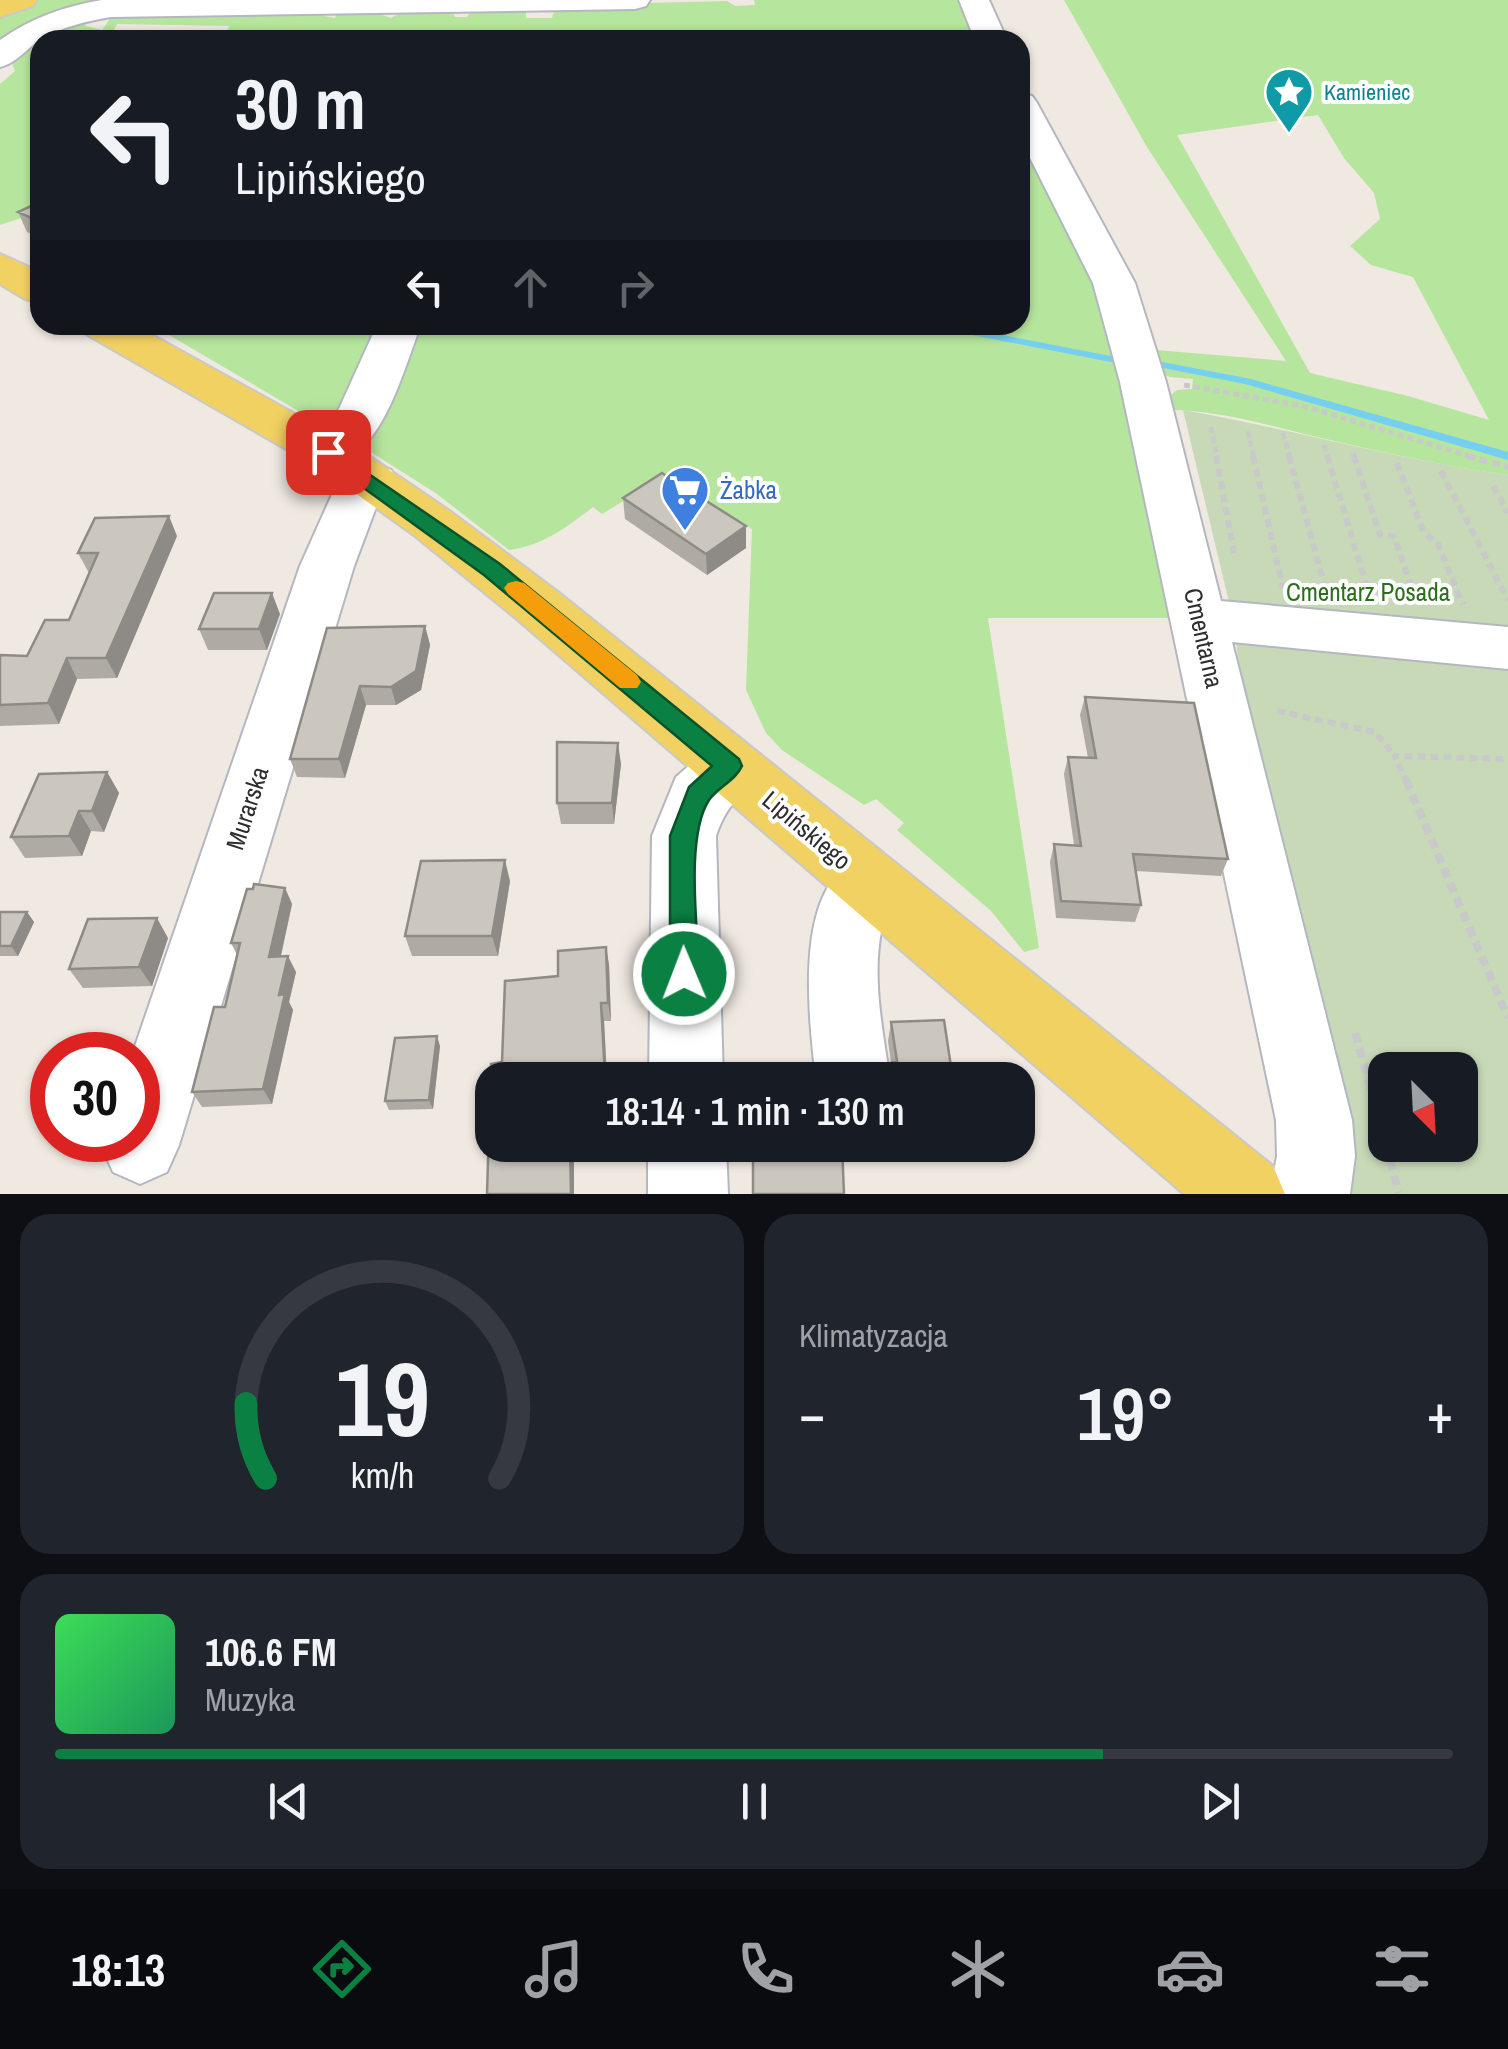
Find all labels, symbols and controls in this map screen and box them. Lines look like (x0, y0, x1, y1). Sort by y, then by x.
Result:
text: 30 m (235, 57, 366, 151)
place icon: Kamieniec (1263, 66, 1315, 134)
icon: left (70, 70, 200, 200)
place label: Kamieniec (1324, 77, 1410, 107)
text: Lipińskiego (235, 147, 426, 208)
icon: left (398, 260, 453, 315)
icon: ahead (503, 260, 558, 315)
icon: right (608, 260, 663, 315)
pin (286, 410, 371, 495)
icon: arrive (301, 425, 356, 480)
supermarket icon: Żabka (659, 464, 711, 532)
place label: Żabka (720, 473, 778, 507)
park label: Cmentarz Posada (1286, 575, 1451, 609)
street label: Cmentarna (1176, 585, 1232, 692)
street label: Murarska (218, 762, 277, 854)
street label: Lipińskiego (755, 783, 859, 877)
position arrow (632, 922, 736, 1026)
speed limit sign: 30 (30, 1032, 160, 1162)
north arrow (1368, 1052, 1478, 1162)
map controls (1368, 1052, 1478, 1162)
text: 18:14 · 1 min · 130 m (605, 1086, 905, 1137)
text: Klimatyzacja (799, 1314, 948, 1357)
text: 19 (335, 1328, 429, 1468)
text: 19° (1077, 1362, 1175, 1463)
text: − (799, 1376, 825, 1450)
text: + (1427, 1376, 1453, 1450)
text: km/h (350, 1451, 414, 1499)
text: 106.6 FM (205, 1627, 337, 1678)
text: Muzyka (205, 1678, 295, 1721)
icon: previous (261, 1774, 316, 1829)
icon: pause (727, 1774, 782, 1829)
icon: next (1193, 1774, 1248, 1829)
icon: directions (307, 1934, 377, 2004)
icon: music (519, 1934, 589, 2004)
icon: phone (731, 1934, 801, 2004)
icon: climate (943, 1934, 1013, 2004)
icon: car (1155, 1934, 1225, 2004)
icon: filters (1367, 1934, 1437, 2004)
text: 18:13 (71, 1939, 165, 2000)

